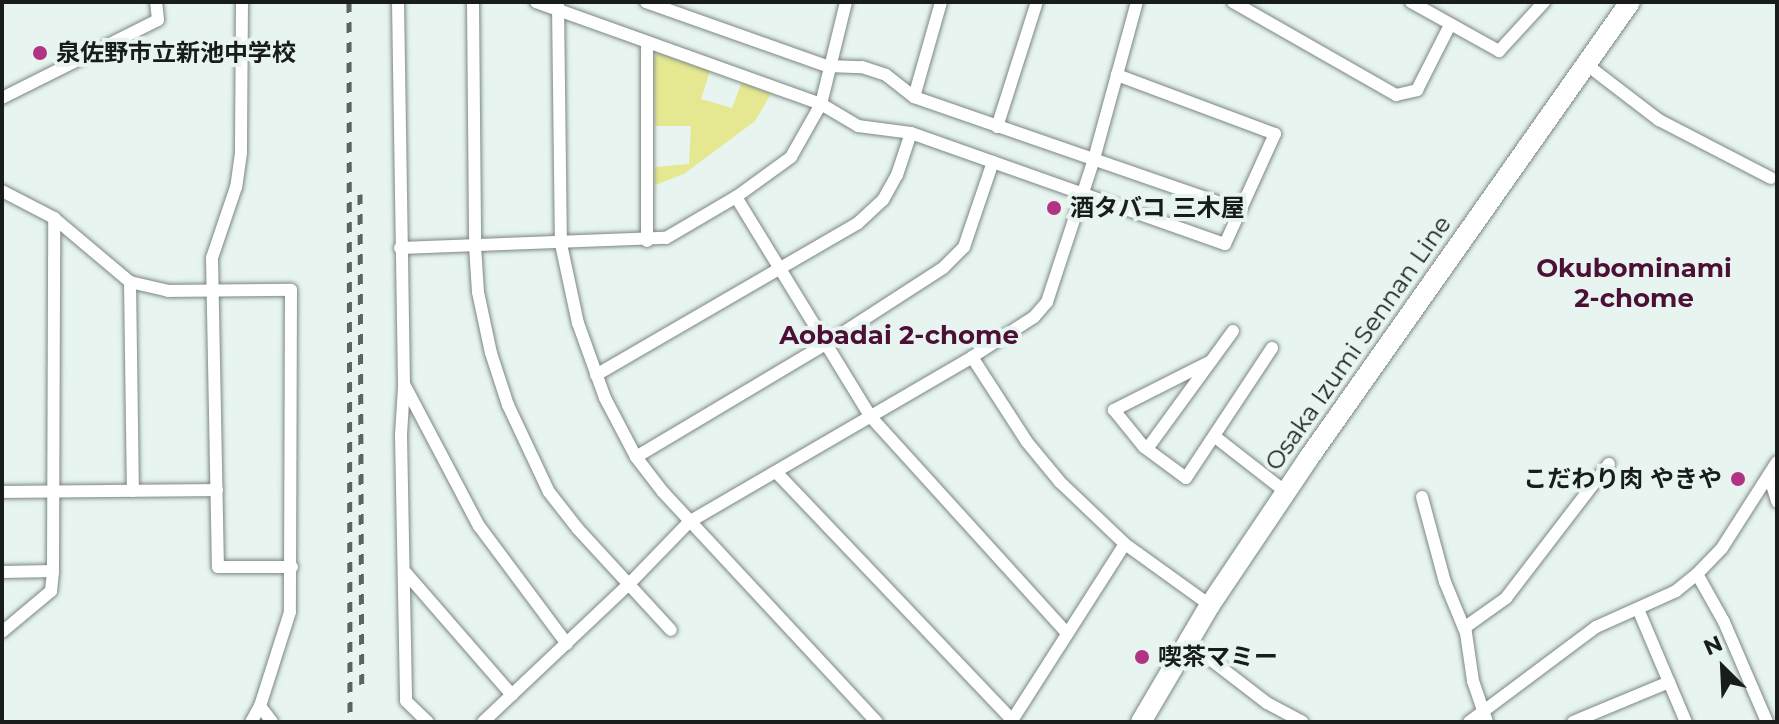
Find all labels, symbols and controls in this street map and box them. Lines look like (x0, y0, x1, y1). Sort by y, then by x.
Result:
place label: 泉佐野市立新池中学校 (56, 39, 296, 67)
marker: 泉佐野市立新池中学校 (31, 44, 49, 62)
place label: 酒タバコ 三木屋 (1070, 194, 1245, 222)
marker: 酒タバコ 三木屋 (1045, 199, 1063, 217)
street label: Osaka Izumi Sennan Line (1259, 210, 1457, 476)
district label: Okubominami 2-chome (1536, 253, 1732, 314)
district label: Aobadai 2-chome (779, 320, 1019, 352)
place label: こだわり肉 やきや (1523, 465, 1722, 493)
marker: こだわり肉 やきや (1729, 470, 1747, 488)
north arrow (1683, 628, 1763, 708)
text: N (1699, 630, 1727, 662)
place label: 喫茶マミー (1158, 643, 1278, 671)
marker: 喫茶マミー (1133, 648, 1151, 666)

